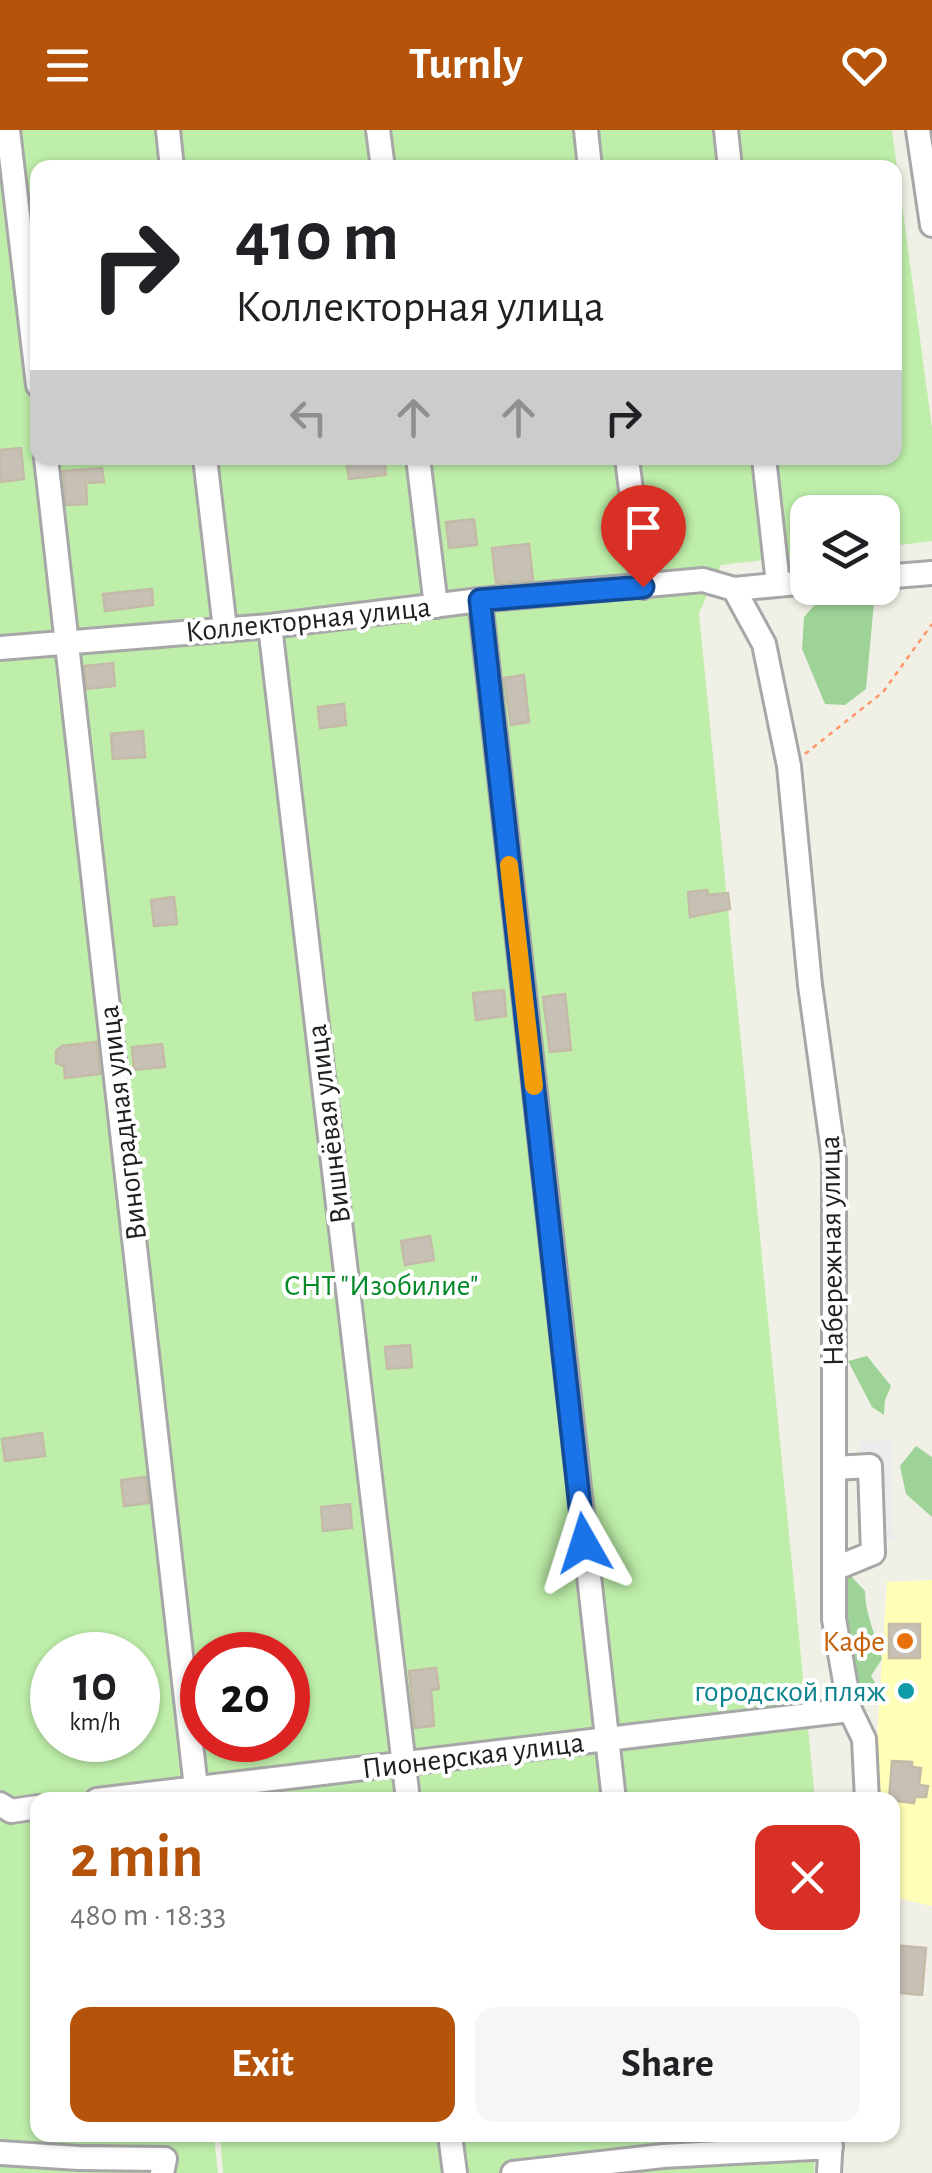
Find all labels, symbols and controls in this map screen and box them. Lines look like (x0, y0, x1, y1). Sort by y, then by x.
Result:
icon: menu (40, 38, 95, 93)
icon: heart (837, 38, 892, 93)
text: Turnly (409, 42, 523, 87)
icon: right (70, 200, 200, 330)
text: 410 m (235, 203, 399, 273)
text: Коллекторная улица (235, 285, 605, 330)
icon: left (281, 390, 336, 445)
icon: ahead (386, 390, 441, 445)
icon: ahead (491, 390, 546, 445)
icon: right (596, 390, 651, 445)
pin (601, 485, 686, 588)
map controls (790, 495, 900, 605)
button: layers (790, 495, 900, 605)
icon: arrive (616, 500, 671, 555)
street label: Коллекторная улица (184, 592, 432, 648)
street label: Виноградная улица (94, 1004, 152, 1242)
street label: Вишнёвая улица (302, 1022, 356, 1225)
street label: Набережная улица (815, 1135, 849, 1367)
park label: СНТ "Изобилие" (284, 1271, 478, 1301)
position arrow (532, 1491, 636, 1595)
place label: Кафе (822, 1627, 885, 1657)
marker: Кафе (894, 1630, 916, 1652)
speed limit sign: 20 (180, 1632, 310, 1762)
text: 10 (73, 1660, 117, 1710)
place label: городской пляж (694, 1677, 886, 1707)
marker: городской пляж (895, 1680, 917, 1702)
text: km/h (69, 1710, 121, 1735)
street label: Пионерская улица (360, 1727, 586, 1784)
button: close (755, 1825, 860, 1930)
text: 2 min (70, 1828, 203, 1888)
text: 480 m · 18:33 (70, 1899, 226, 1931)
button: Exit (70, 2007, 455, 2122)
button: Share (475, 2007, 860, 2122)

